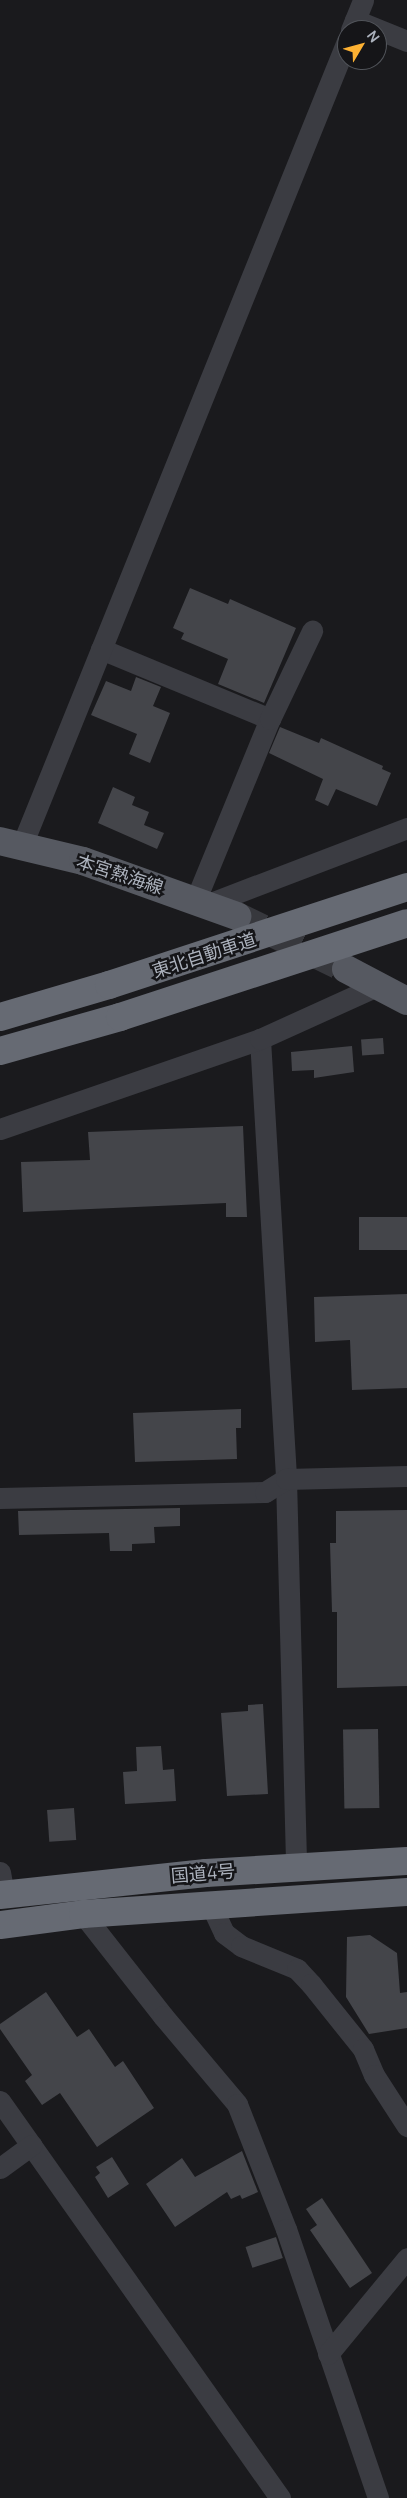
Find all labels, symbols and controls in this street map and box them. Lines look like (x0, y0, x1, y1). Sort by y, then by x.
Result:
north arrow (337, 20, 387, 70)
text: N (363, 27, 384, 46)
street label: 本宮熱海線 (74, 850, 166, 898)
street label: 東北自動車道 (149, 928, 259, 982)
street label: 国道4号 (170, 1859, 236, 1887)

